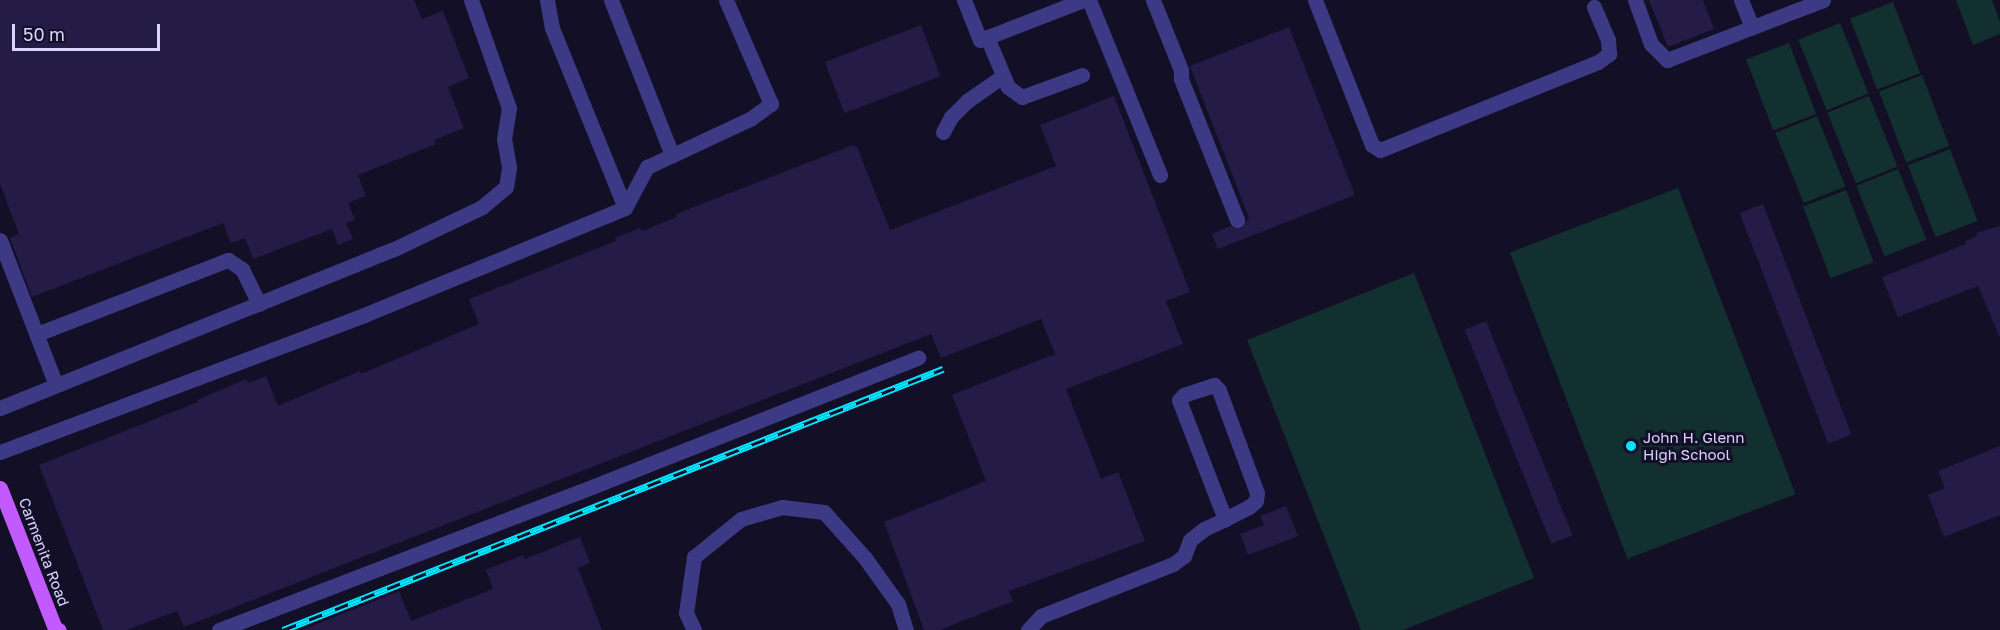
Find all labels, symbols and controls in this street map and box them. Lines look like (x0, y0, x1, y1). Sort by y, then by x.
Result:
scale bar (15, 12, 164, 50)
text: 50 m (23, 23, 65, 45)
place label: John H. Glenn High School (1643, 428, 1745, 463)
marker: John H. Glenn High School (1624, 439, 1638, 453)
street label: Carmenita Road (15, 495, 73, 609)

